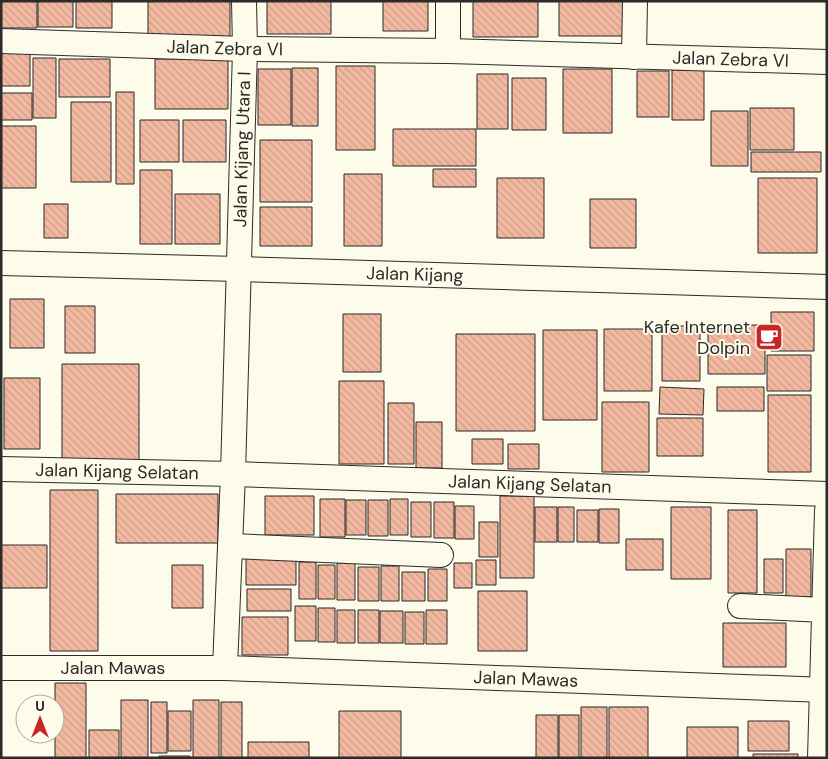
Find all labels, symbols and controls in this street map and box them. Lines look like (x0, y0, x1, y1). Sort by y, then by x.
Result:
street label: Jalan Zebra VI (166, 34, 283, 61)
street label: Jalan Zebra VI (672, 46, 789, 73)
street label: Jalan Kijang Utara I (228, 71, 256, 228)
street label: Jalan Kijang (366, 261, 464, 288)
place label: Kafe Internet Dolpin (644, 315, 750, 360)
cafe icon: Kafe Internet Dolpin (754, 322, 784, 352)
street label: Jalan Kijang Selatan (35, 458, 199, 485)
street label: Jalan Kijang Selatan (448, 469, 612, 499)
street label: Jalan Mawas (61, 656, 165, 680)
street label: Jalan Mawas (473, 665, 579, 693)
north arrow (15, 694, 65, 744)
text: U (35, 697, 45, 715)

